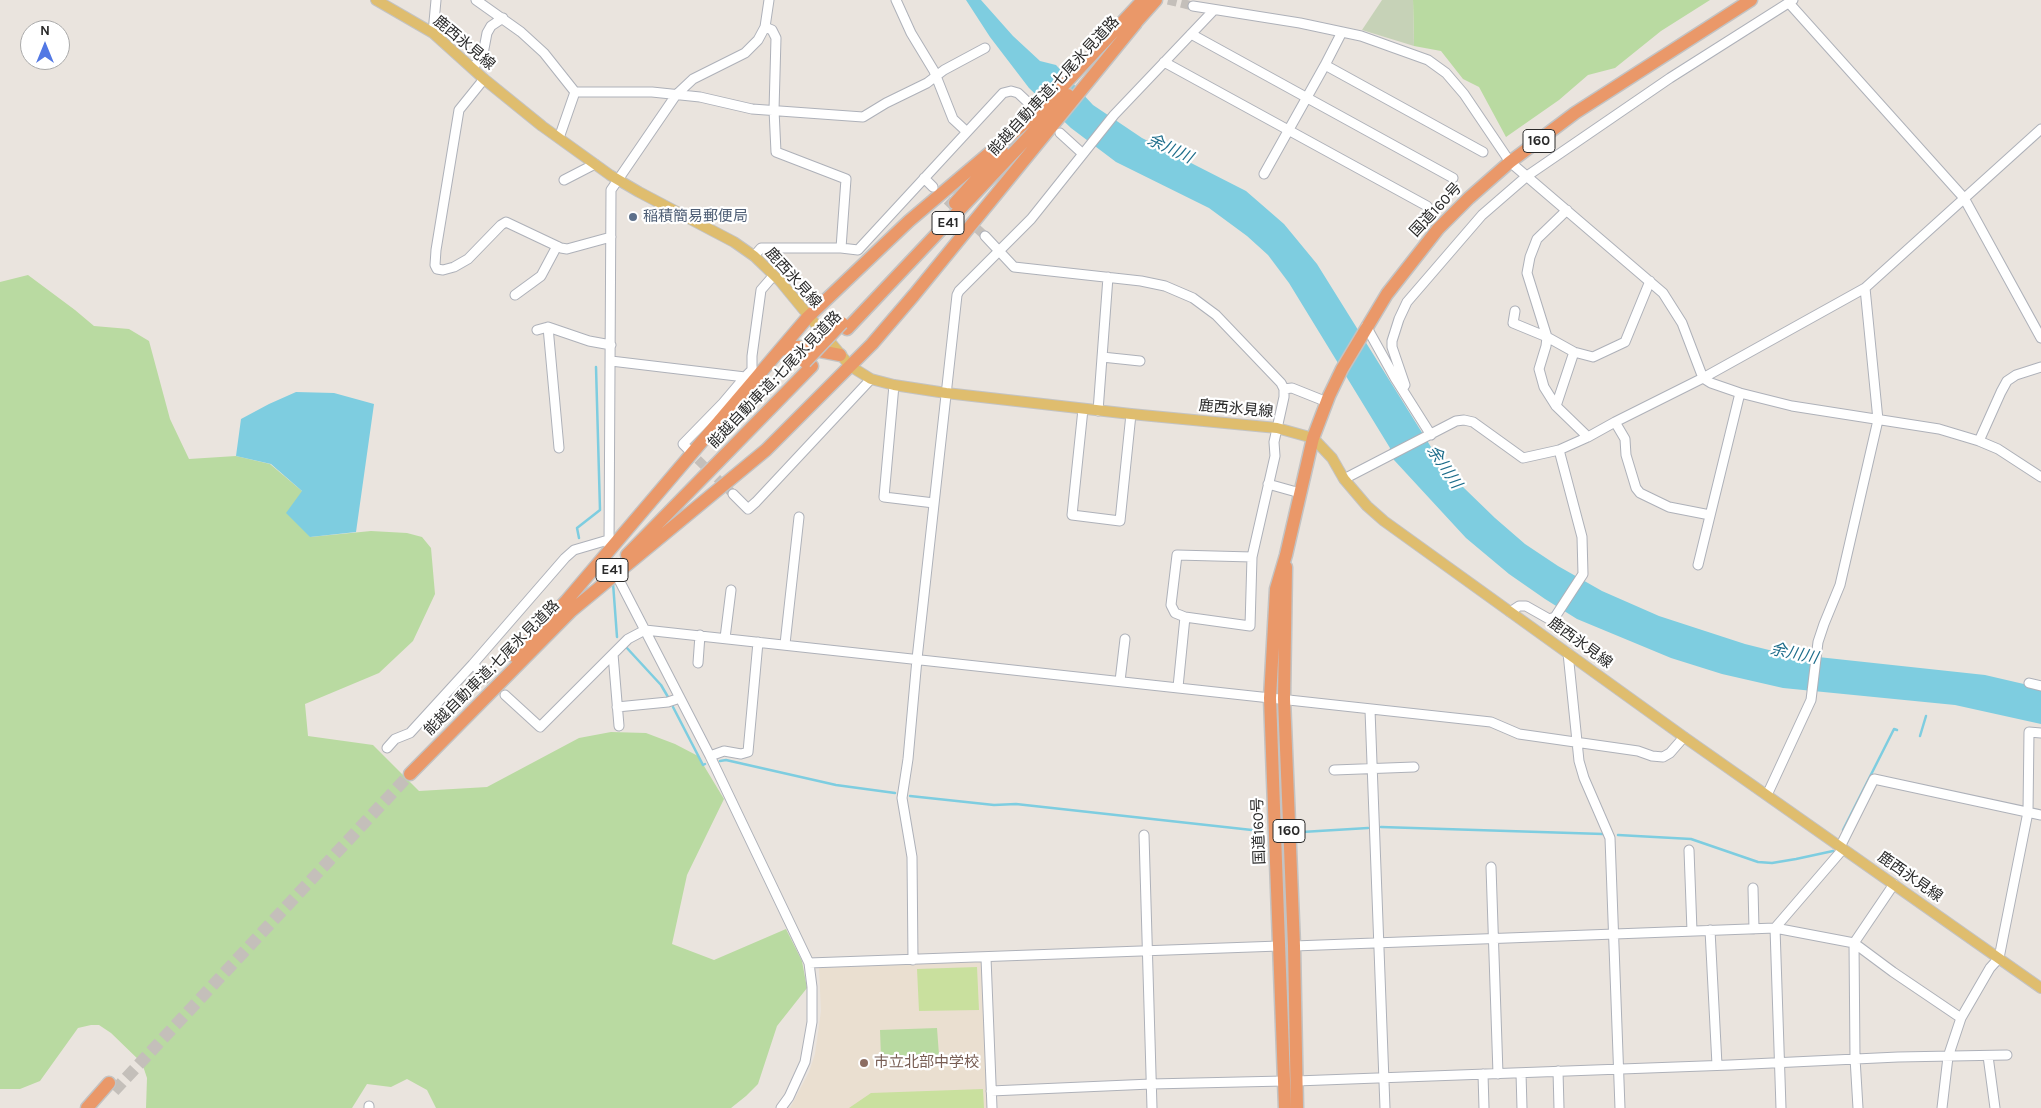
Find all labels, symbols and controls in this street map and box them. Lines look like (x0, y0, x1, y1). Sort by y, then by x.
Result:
street label: 鹿西氷見線 (429, 12, 499, 74)
street label: 能越自動車道;七尾氷見道路 (985, 13, 1123, 159)
north arrow (20, 20, 70, 70)
text: N (40, 22, 50, 39)
water label: 余川川 (1144, 130, 1196, 168)
road number: 160 (1523, 130, 1555, 152)
street label: 国道160号 (1406, 179, 1466, 241)
place label: 稲積簡易郵便局 (643, 208, 748, 226)
marker: 稲積簡易郵便局 (627, 211, 639, 223)
road number: E41 (932, 212, 964, 234)
street label: 鹿西氷見線 (761, 244, 825, 312)
street label: 能越自動車道;七尾氷見道路 (705, 308, 845, 452)
street label: 鹿西氷見線 (1198, 397, 1274, 421)
water label: 余川川 (1423, 442, 1465, 492)
road number: E41 (596, 558, 628, 582)
street label: 能越自動車道;七尾氷見道路 (421, 597, 563, 739)
street label: 鹿西氷見線 (1544, 614, 1616, 672)
water label: 余川川 (1769, 640, 1819, 668)
street label: 国道160号 (1249, 797, 1269, 865)
road number: 160 (1273, 819, 1305, 842)
street label: 鹿西氷見線 (1874, 848, 1946, 906)
place label: 市立北部中学校 (874, 1054, 979, 1072)
marker: 市立北部中学校 (858, 1057, 870, 1069)

